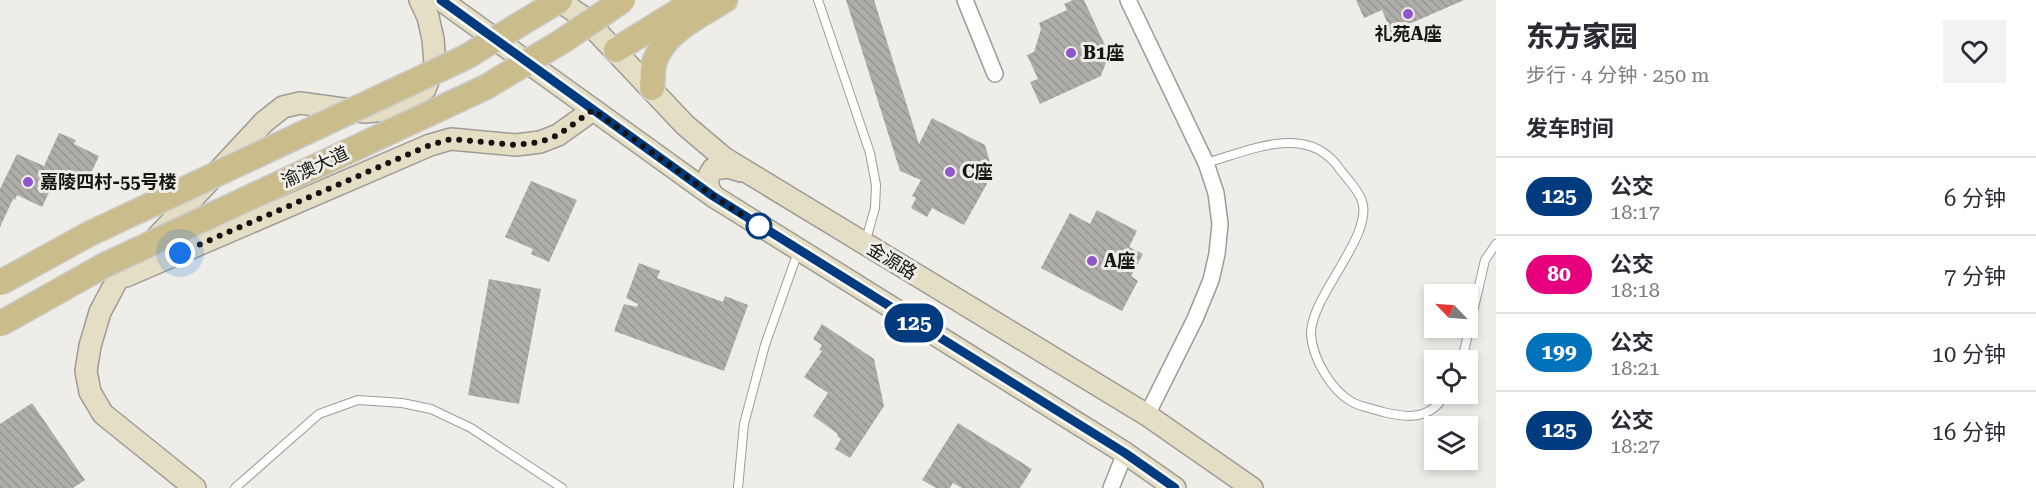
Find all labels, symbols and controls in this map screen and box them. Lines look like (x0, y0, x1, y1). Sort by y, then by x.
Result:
marker: 礼苑A座 (1401, 7, 1415, 21)
text: 东方家园 (1526, 20, 1638, 53)
button: heart (1943, 20, 2006, 83)
place label: 礼苑A座 (1374, 23, 1442, 44)
place label: B1座 (1083, 42, 1124, 63)
marker: B1座 (1064, 46, 1078, 60)
text: 步行 · 4 分钟 · 250 m (1526, 63, 1710, 87)
text: 发车时间 (1526, 116, 1614, 141)
street label: 渝澳大道 (278, 142, 352, 191)
place label: C座 (962, 161, 993, 182)
marker: C座 (943, 165, 957, 179)
place label: 嘉陵四村-55号楼 (40, 171, 177, 192)
text: 公交 (1610, 174, 1654, 199)
marker: 嘉陵四村-55号楼 (21, 175, 35, 189)
text: 125 (1541, 184, 1577, 208)
text: 6 分钟 (1944, 186, 2006, 211)
text: 18:17 (1610, 200, 1660, 224)
unlabelled marker (746, 213, 772, 239)
your location (165, 238, 195, 268)
street label: 金源路 (864, 238, 921, 283)
place label: A座 (1104, 250, 1135, 271)
text: 公交 (1610, 252, 1654, 277)
marker: A座 (1085, 254, 1099, 268)
text: 80 (1547, 262, 1571, 286)
text: 7 分钟 (1944, 264, 2006, 289)
text: 18:18 (1610, 278, 1660, 302)
north arrow (1424, 284, 1478, 338)
map controls (1424, 284, 1478, 470)
line badge: 125 (880, 304, 948, 342)
text: 125 (896, 311, 932, 335)
text: 公交 (1610, 330, 1654, 355)
text: 199 (1541, 340, 1577, 364)
text: 10 分钟 (1932, 342, 2006, 367)
button: locate (1424, 350, 1478, 404)
text: 18:21 (1610, 356, 1660, 380)
text: 公交 (1610, 408, 1654, 433)
button: layers (1424, 416, 1478, 470)
text: 125 (1541, 418, 1577, 442)
text: 16 分钟 (1932, 420, 2006, 445)
text: 18:27 (1610, 434, 1660, 458)

